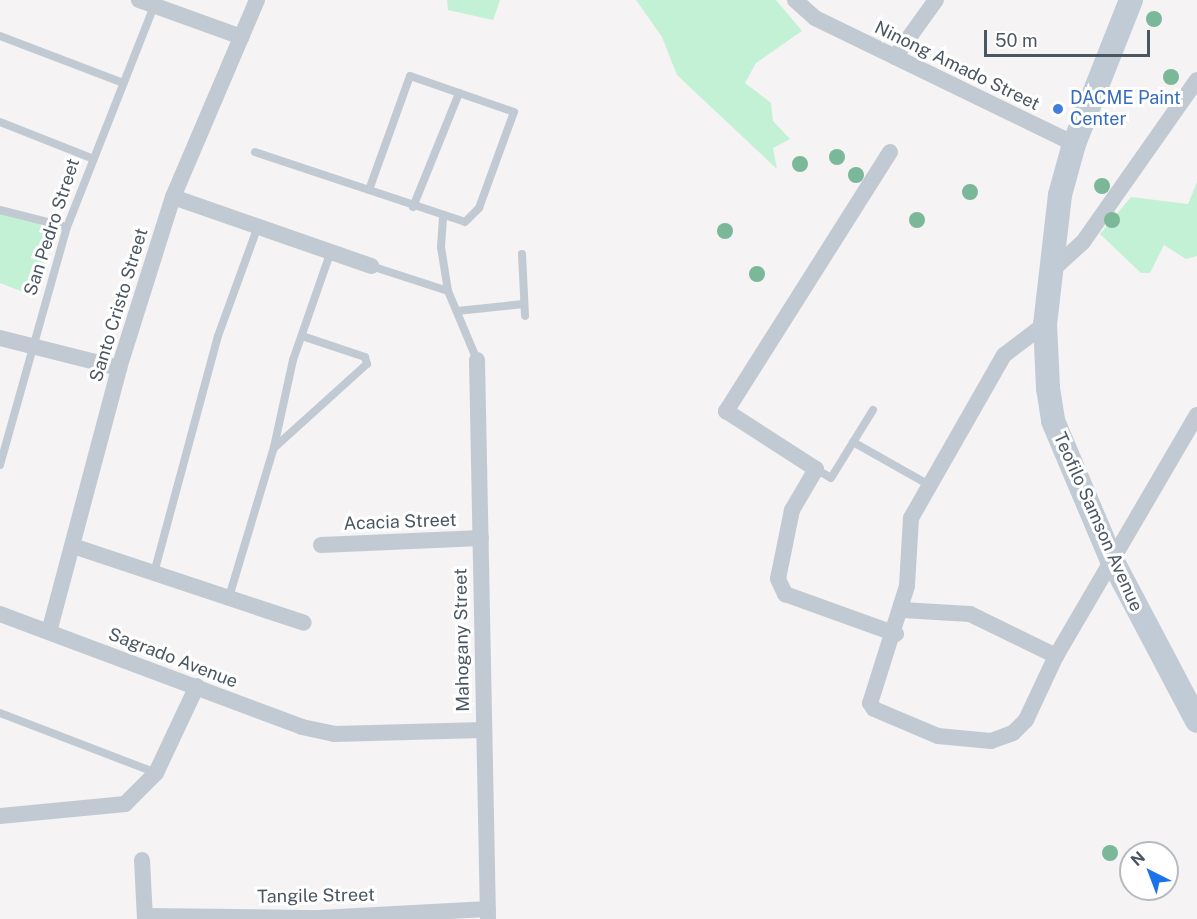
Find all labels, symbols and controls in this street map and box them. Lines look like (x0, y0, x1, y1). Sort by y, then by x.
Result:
street label: Ninong Amado Street (871, 17, 1043, 115)
scale bar (987, 18, 1154, 56)
text: 50 m (995, 30, 1038, 51)
place label: DACME Paint Center (1070, 88, 1181, 130)
marker: DACME Paint Center (1051, 102, 1065, 116)
street label: San Pedro Street (20, 156, 84, 298)
street label: Santo Cristo Street (85, 225, 153, 385)
street label: Teofilo Samson Avenue (1049, 429, 1147, 615)
street label: Acacia Street (343, 509, 457, 535)
street label: Mahogany Street (450, 568, 474, 712)
street label: Sagrado Avenue (105, 623, 241, 693)
north arrow (1119, 841, 1179, 901)
text: N (1127, 847, 1149, 870)
street label: Tangile Street (257, 884, 375, 908)

